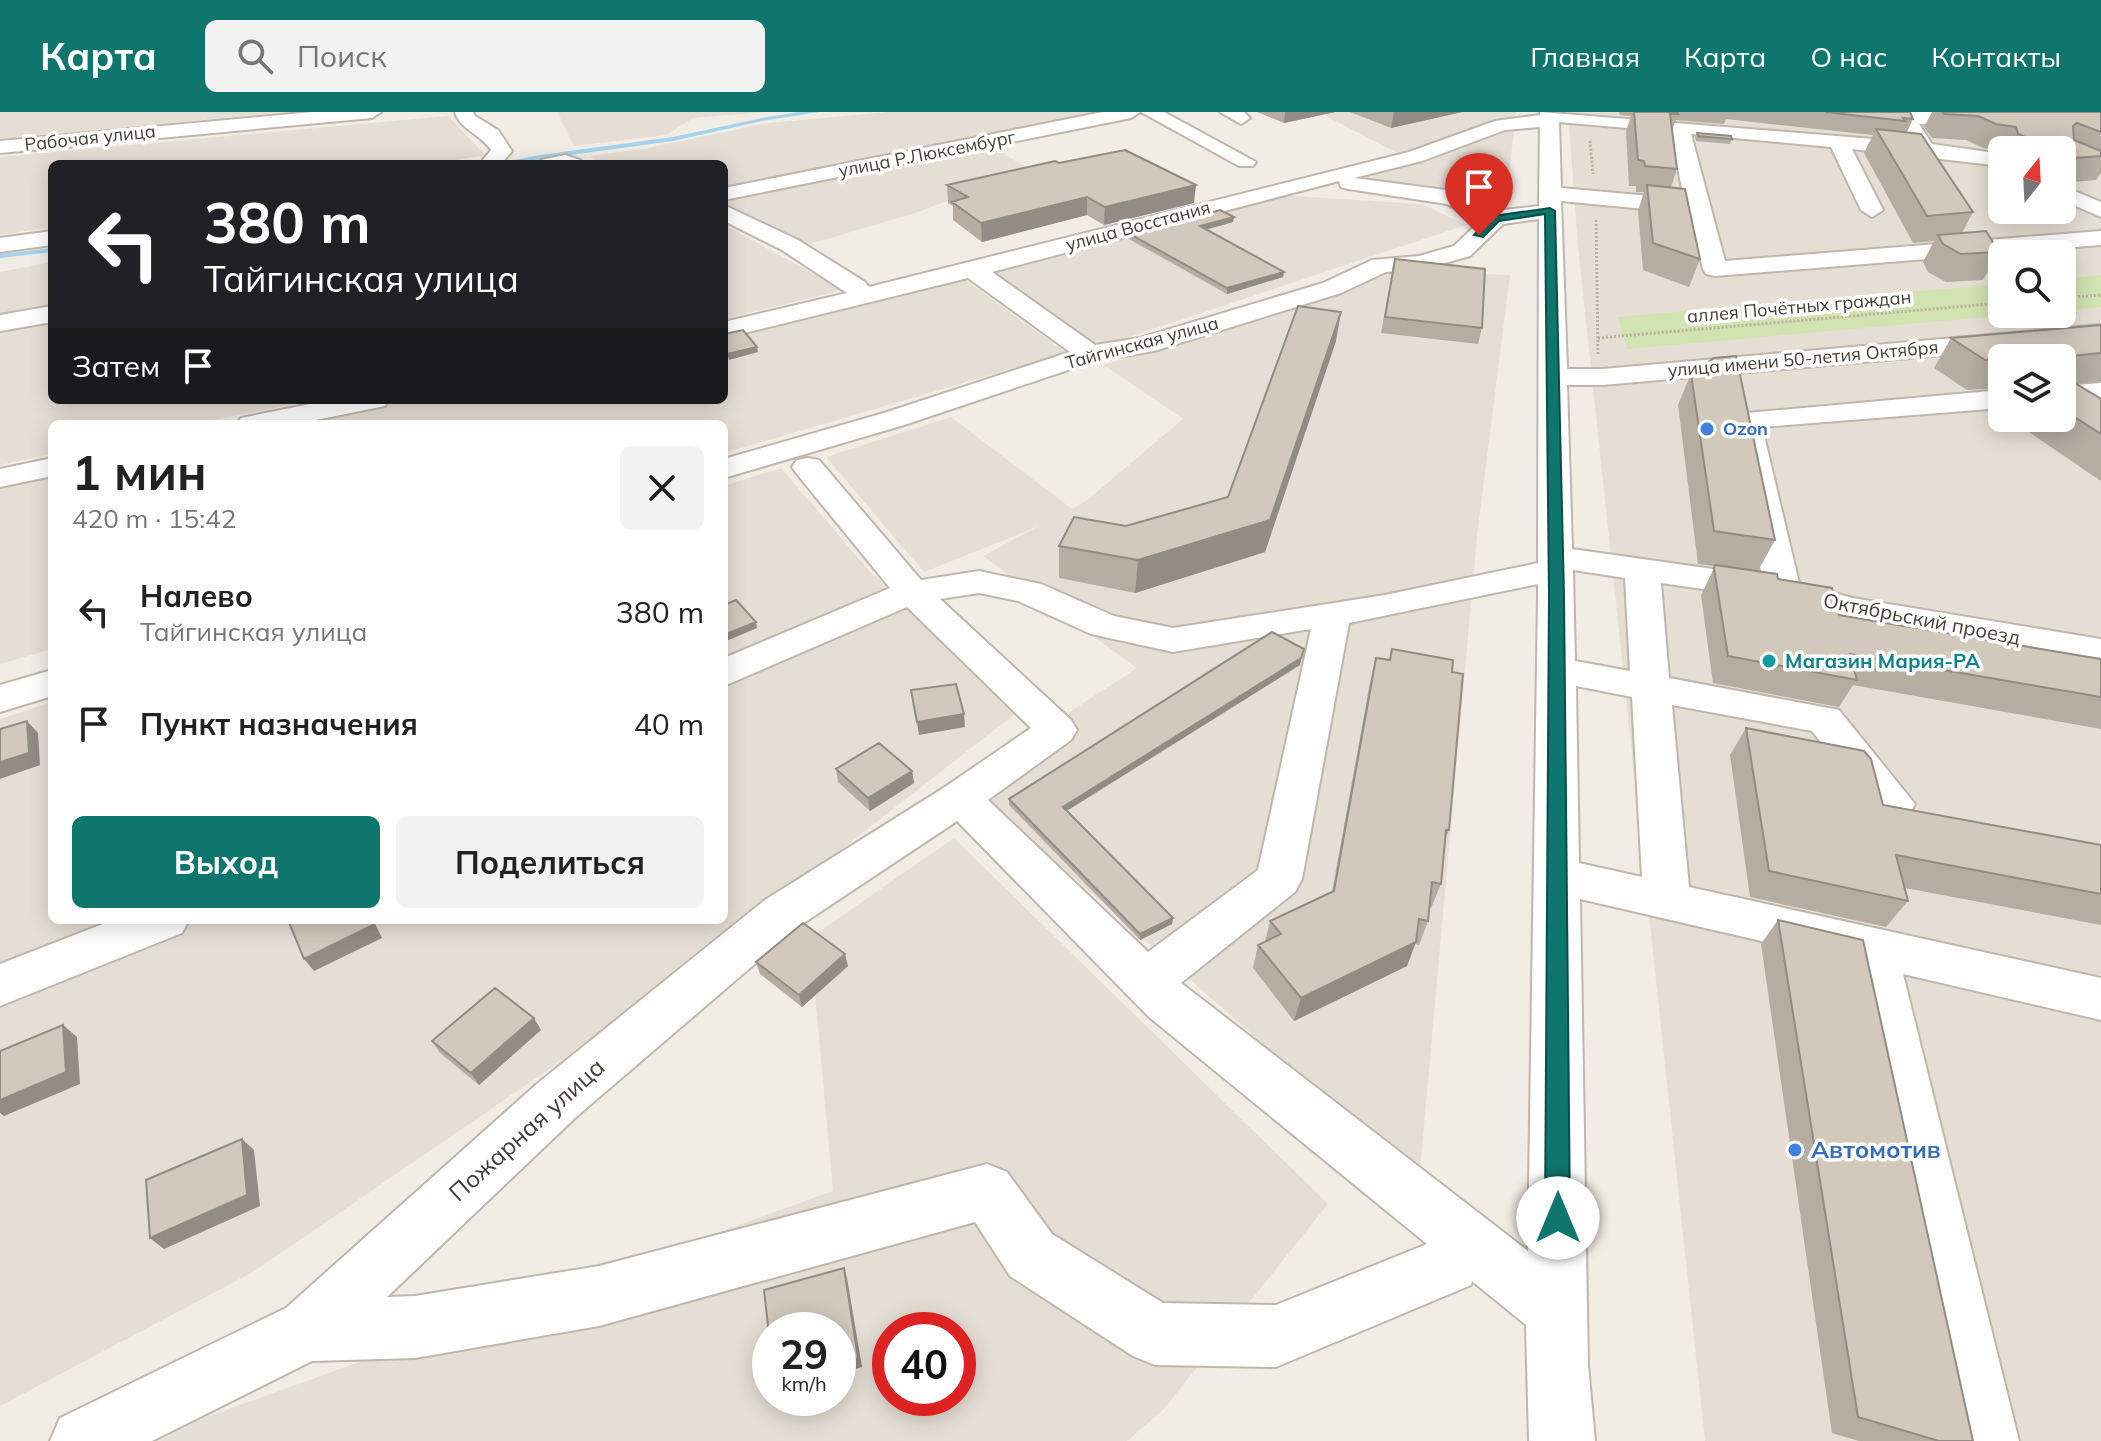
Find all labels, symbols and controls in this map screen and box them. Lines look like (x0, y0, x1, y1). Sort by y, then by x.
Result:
search box (205, 20, 765, 92)
text: Карта (40, 32, 157, 80)
icon: search (233, 34, 277, 78)
text: Поиск (297, 37, 386, 75)
text: Главная (1530, 39, 1640, 74)
text: Карта (1684, 39, 1766, 74)
text: О нас (1810, 39, 1887, 74)
text: Контакты (1931, 39, 2061, 74)
street label: Рабочая улица (23, 119, 157, 156)
street label: улица Р.Люксембург (836, 125, 1017, 182)
north arrow (1988, 136, 2076, 224)
map controls (1988, 136, 2076, 432)
pin (1445, 153, 1513, 235)
icon: arrive (1457, 165, 1501, 209)
text: 380 m (204, 187, 371, 257)
icon: left (72, 192, 176, 296)
street label: улица Восстания (1063, 195, 1213, 256)
button: search (1988, 240, 2076, 328)
text: Тайгинская улица (204, 256, 519, 301)
street label: аллея Почётных граждан (1686, 285, 1912, 328)
street label: Тайгинская улица (1063, 311, 1221, 374)
street label: улица имени 50-летия Октября (1667, 335, 1939, 382)
icon: arrive (176, 344, 220, 388)
button: layers (1988, 344, 2076, 432)
text: Затем (72, 347, 160, 385)
place label: Ozon (1723, 417, 1768, 440)
marker: Ozon (1698, 420, 1716, 438)
text: 1 мин (72, 442, 207, 502)
button: close (620, 446, 704, 530)
text: 420 m · 15:42 (72, 502, 236, 535)
text: Налево (140, 577, 253, 615)
street label: Октябрьский проезд (1821, 587, 2023, 650)
icon: left (72, 590, 116, 634)
text: 380 m (616, 593, 704, 631)
text: Тайгинская улица (140, 615, 367, 648)
place label: Магазин Мария-РА (1785, 648, 1980, 673)
marker: Магазин Мария-РА (1760, 652, 1778, 670)
icon: arrive (72, 702, 116, 746)
text: Пункт назначения (140, 705, 418, 743)
text: 40 m (634, 705, 704, 743)
button: Выход (72, 816, 380, 908)
button: Поделиться (396, 816, 704, 908)
street label: Пожарная улица (442, 1051, 610, 1207)
place label: Автомотив (1811, 1134, 1941, 1164)
marker: Автомотив (1786, 1141, 1804, 1159)
position arrow (1516, 1176, 1600, 1260)
speed limit sign: 40 (872, 1312, 976, 1416)
text: 29 (780, 1329, 828, 1379)
text: km/h (781, 1371, 827, 1396)

